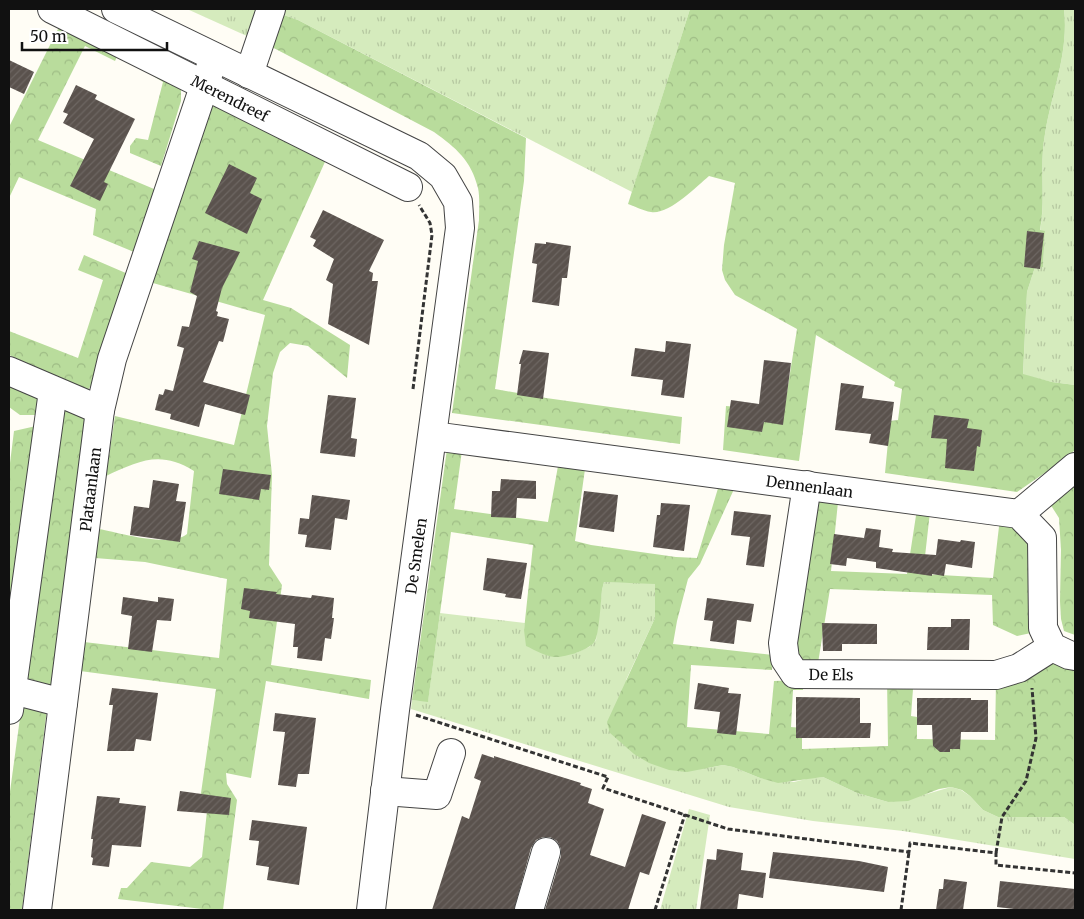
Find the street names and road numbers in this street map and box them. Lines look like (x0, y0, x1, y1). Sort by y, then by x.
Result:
street label: Merendreef (188, 71, 273, 126)
street label: Plataanlaan (75, 446, 105, 533)
street label: Dennenlaan (765, 471, 855, 501)
street label: De Smelen (401, 517, 431, 595)
street label: De Els (809, 665, 853, 684)

